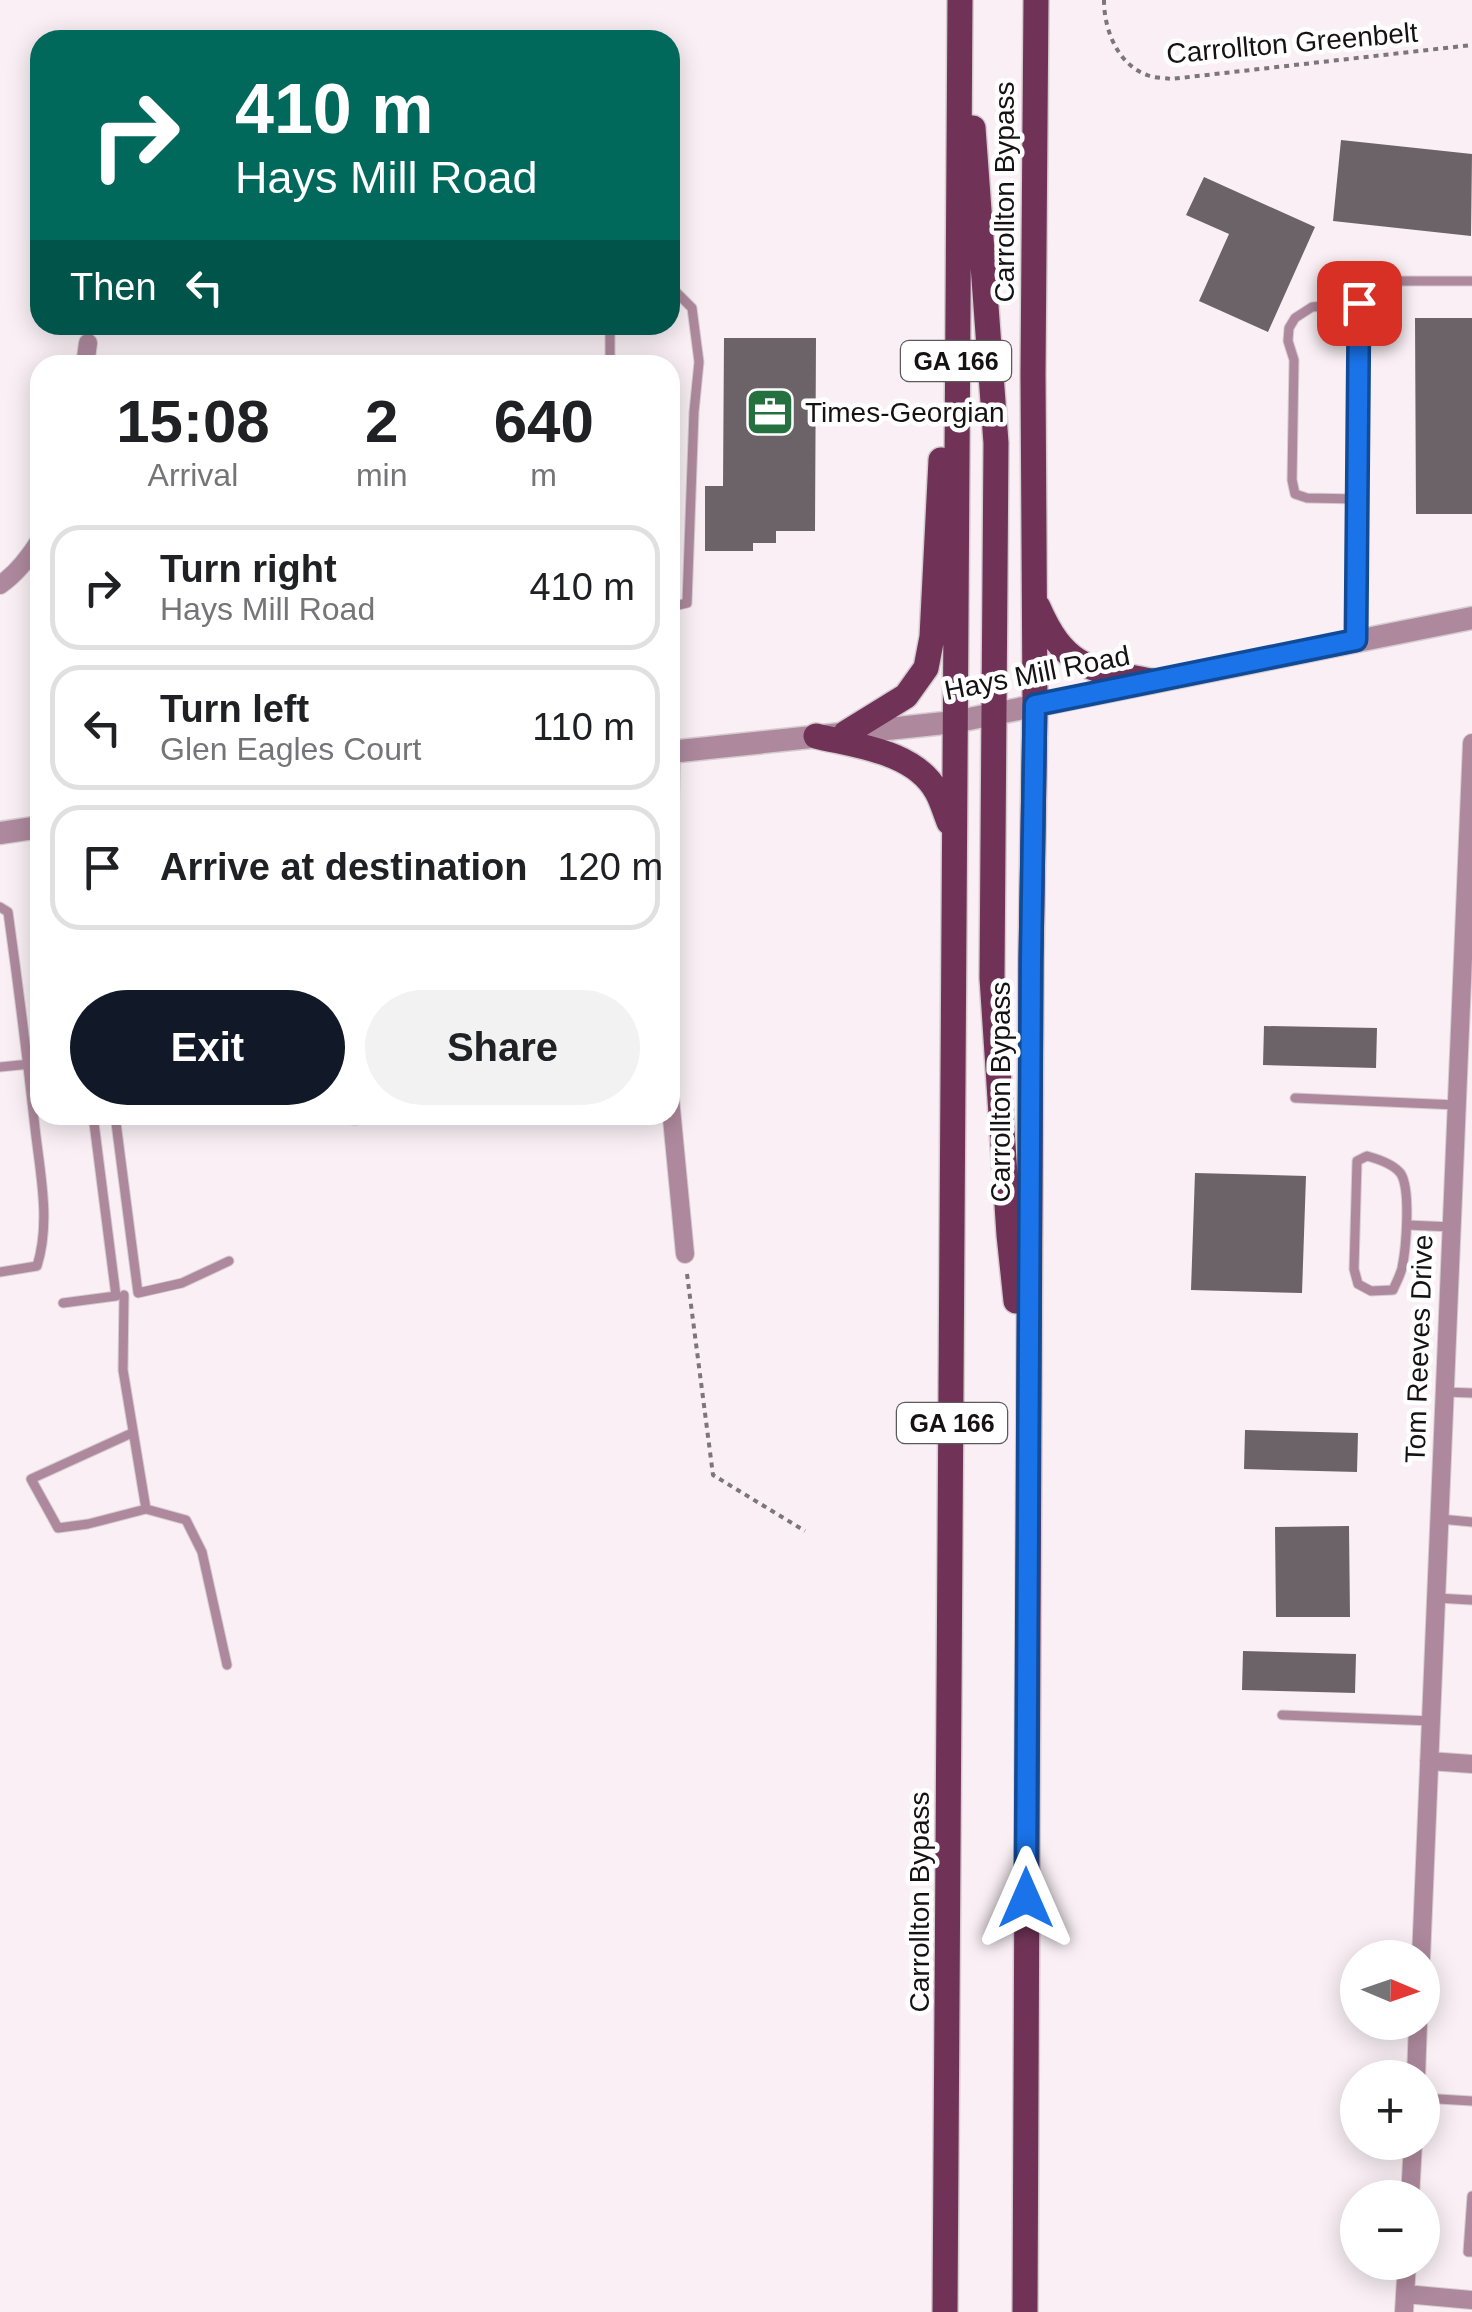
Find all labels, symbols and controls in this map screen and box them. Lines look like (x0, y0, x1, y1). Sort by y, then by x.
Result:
street label: Carrollton Greenbelt (1165, 17, 1419, 69)
icon: right (70, 70, 200, 200)
text: 410 m (235, 70, 433, 148)
street label: Carrollton Bypass (989, 82, 1020, 302)
text: Hays Mill Road (235, 152, 538, 203)
icon: left (177, 260, 232, 315)
pin (1317, 261, 1402, 346)
text: Then (70, 266, 157, 308)
icon: arrive (1332, 276, 1387, 331)
road number: GA 166 (901, 341, 1011, 381)
office icon: Times-Georgian (744, 386, 796, 438)
text: 15:08 (116, 388, 270, 455)
text: 2 (365, 388, 398, 455)
text: 640 (494, 388, 594, 455)
place label: Times-Georgian (805, 397, 1005, 428)
text: Arrival (148, 457, 238, 493)
text: min (356, 457, 407, 493)
text: m (530, 457, 557, 493)
text: Turn right (160, 548, 337, 590)
icon: right (75, 560, 130, 615)
text: 410 m (529, 566, 635, 608)
text: Hays Mill Road (160, 591, 375, 627)
street label: Hays Mill Road (942, 640, 1132, 706)
text: Turn left (160, 688, 309, 730)
icon: left (75, 700, 130, 755)
text: 110 m (532, 706, 635, 748)
text: Glen Eagles Court (160, 731, 421, 767)
icon: arrive (75, 840, 130, 895)
text: Arrive at destination (160, 846, 527, 888)
text: 120 m (557, 846, 663, 888)
street label: Carrollton Bypass (985, 982, 1016, 1202)
button: Exit (70, 990, 345, 1105)
button: Share (365, 990, 640, 1105)
street label: Tom Reeves Drive (1400, 1234, 1438, 1464)
road number: GA 166 (897, 1403, 1007, 1443)
street label: Carrollton Bypass (904, 1792, 935, 2012)
position arrow (974, 1846, 1078, 1950)
north arrow (1340, 1940, 1440, 2040)
map controls (1340, 1940, 1440, 2280)
button: + (1340, 2060, 1440, 2160)
button: − (1340, 2180, 1440, 2280)

